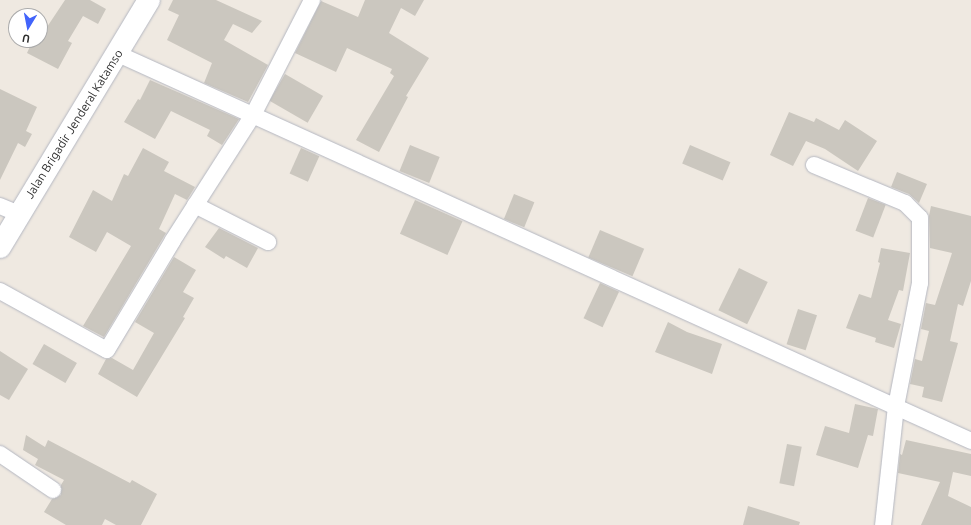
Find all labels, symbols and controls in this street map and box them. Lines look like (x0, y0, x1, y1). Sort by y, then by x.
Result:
north arrow (8, 8, 48, 48)
text: U (21, 32, 31, 45)
street label: Jalan Brigadir Jenderal Katamso (22, 47, 126, 201)

